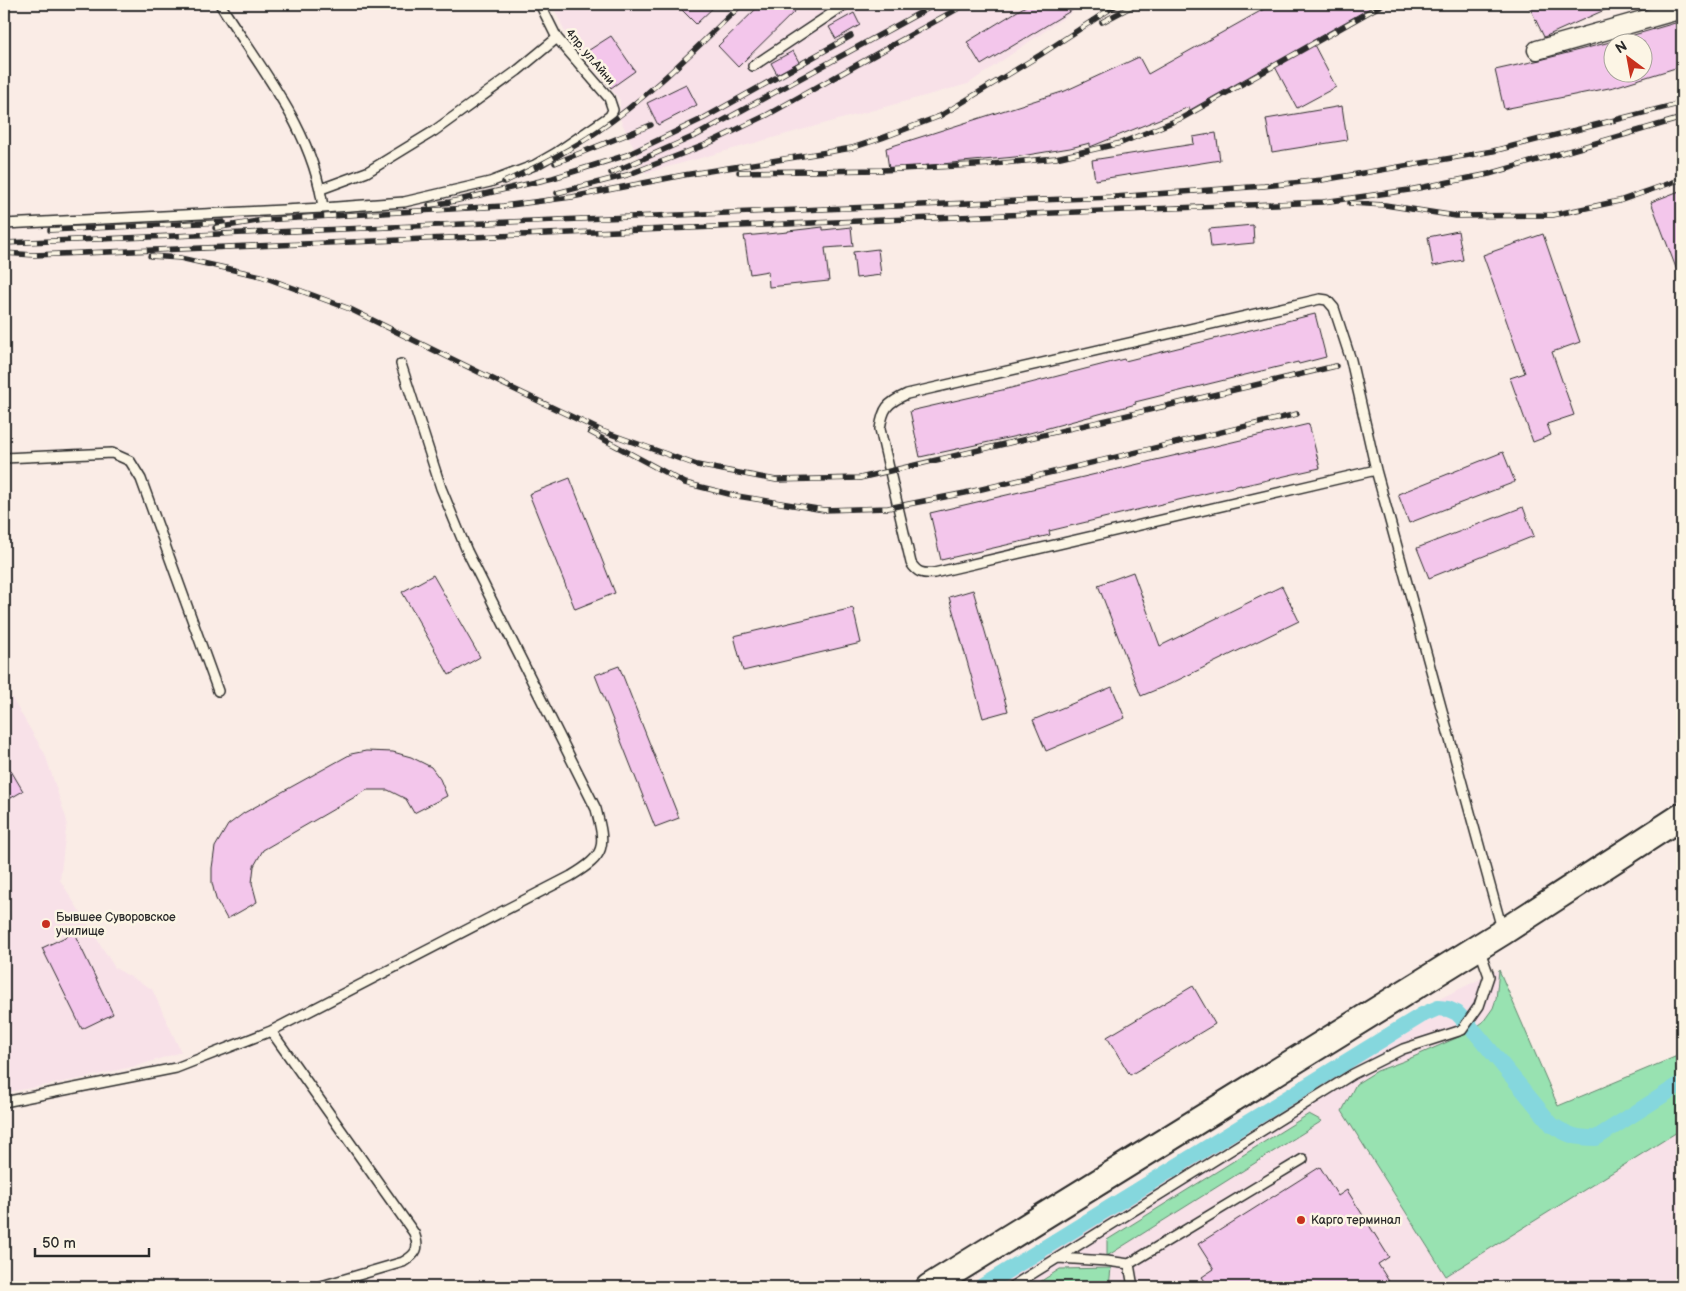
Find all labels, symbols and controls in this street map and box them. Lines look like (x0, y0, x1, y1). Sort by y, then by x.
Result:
street label: 4пр. ул.Айни (562, 26, 618, 88)
north arrow (1604, 32, 1654, 82)
text: N (1612, 37, 1630, 57)
place label: Бывшее Суворовское училище (56, 910, 176, 939)
marker: Бывшее Суворовское училище (40, 918, 52, 930)
place label: Карго терминал (1311, 1213, 1401, 1228)
marker: Карго терминал (1295, 1214, 1307, 1226)
scale bar (35, 1226, 149, 1258)
text: 50 m (42, 1234, 76, 1253)

